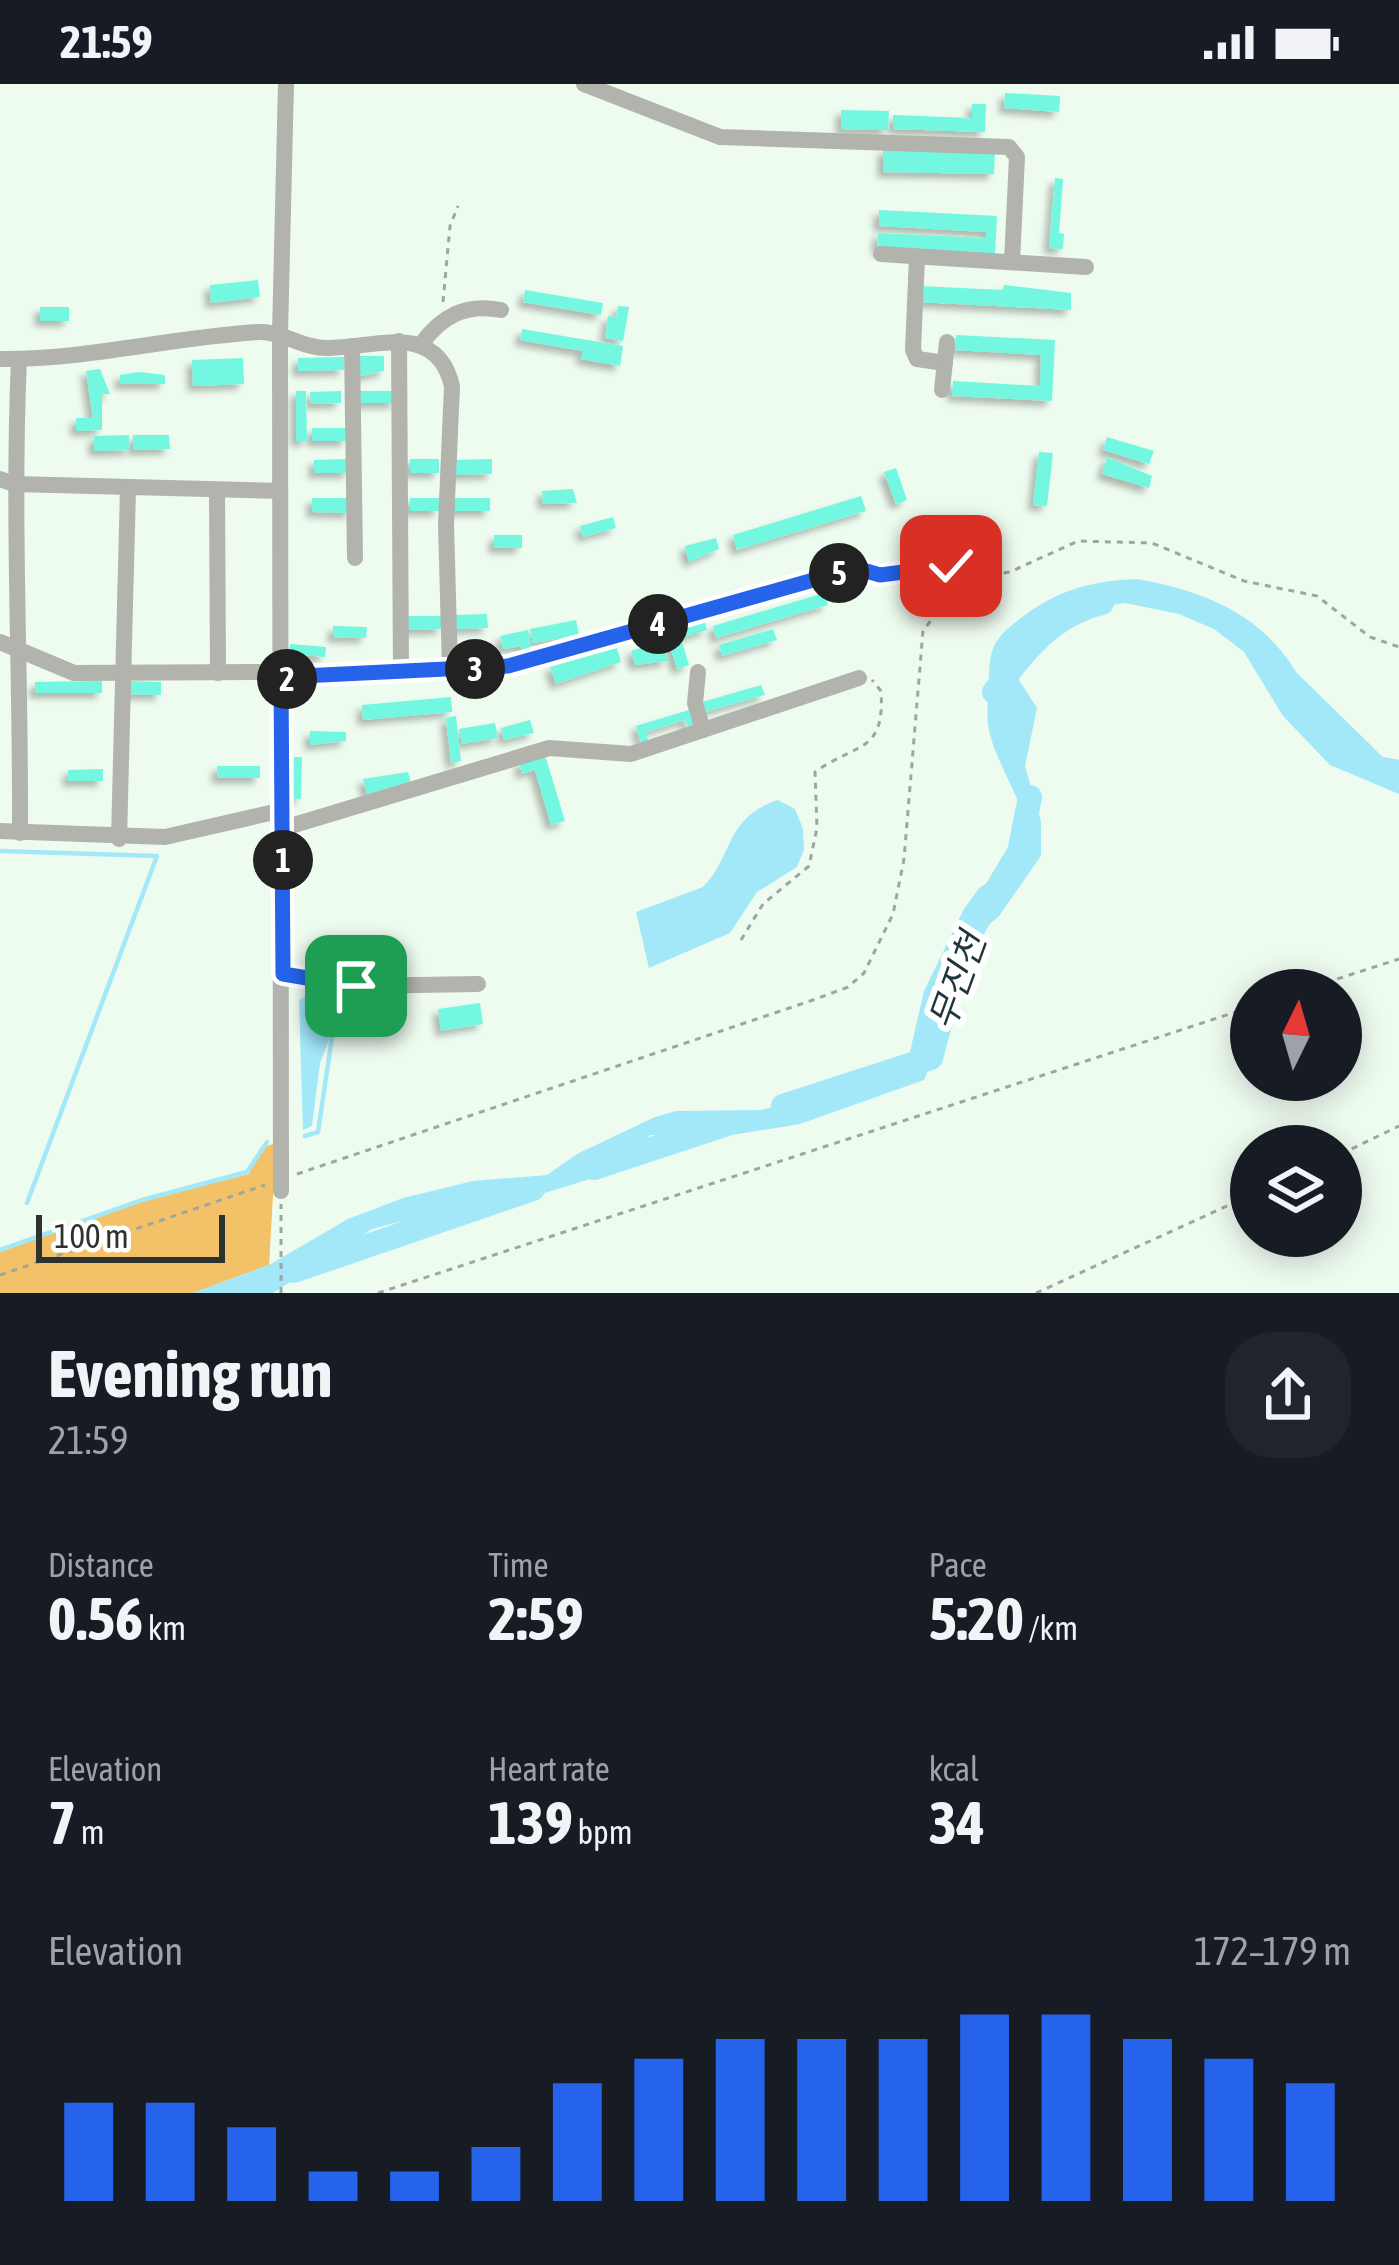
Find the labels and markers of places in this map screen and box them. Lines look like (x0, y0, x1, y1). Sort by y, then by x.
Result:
pin (900, 515, 1002, 617)
pin: 5 (809, 543, 869, 603)
pin: 4 (628, 594, 688, 654)
pin: 3 (445, 639, 505, 699)
pin: 2 (257, 649, 317, 709)
pin: 1 (253, 830, 313, 890)
pin (305, 935, 407, 1037)

